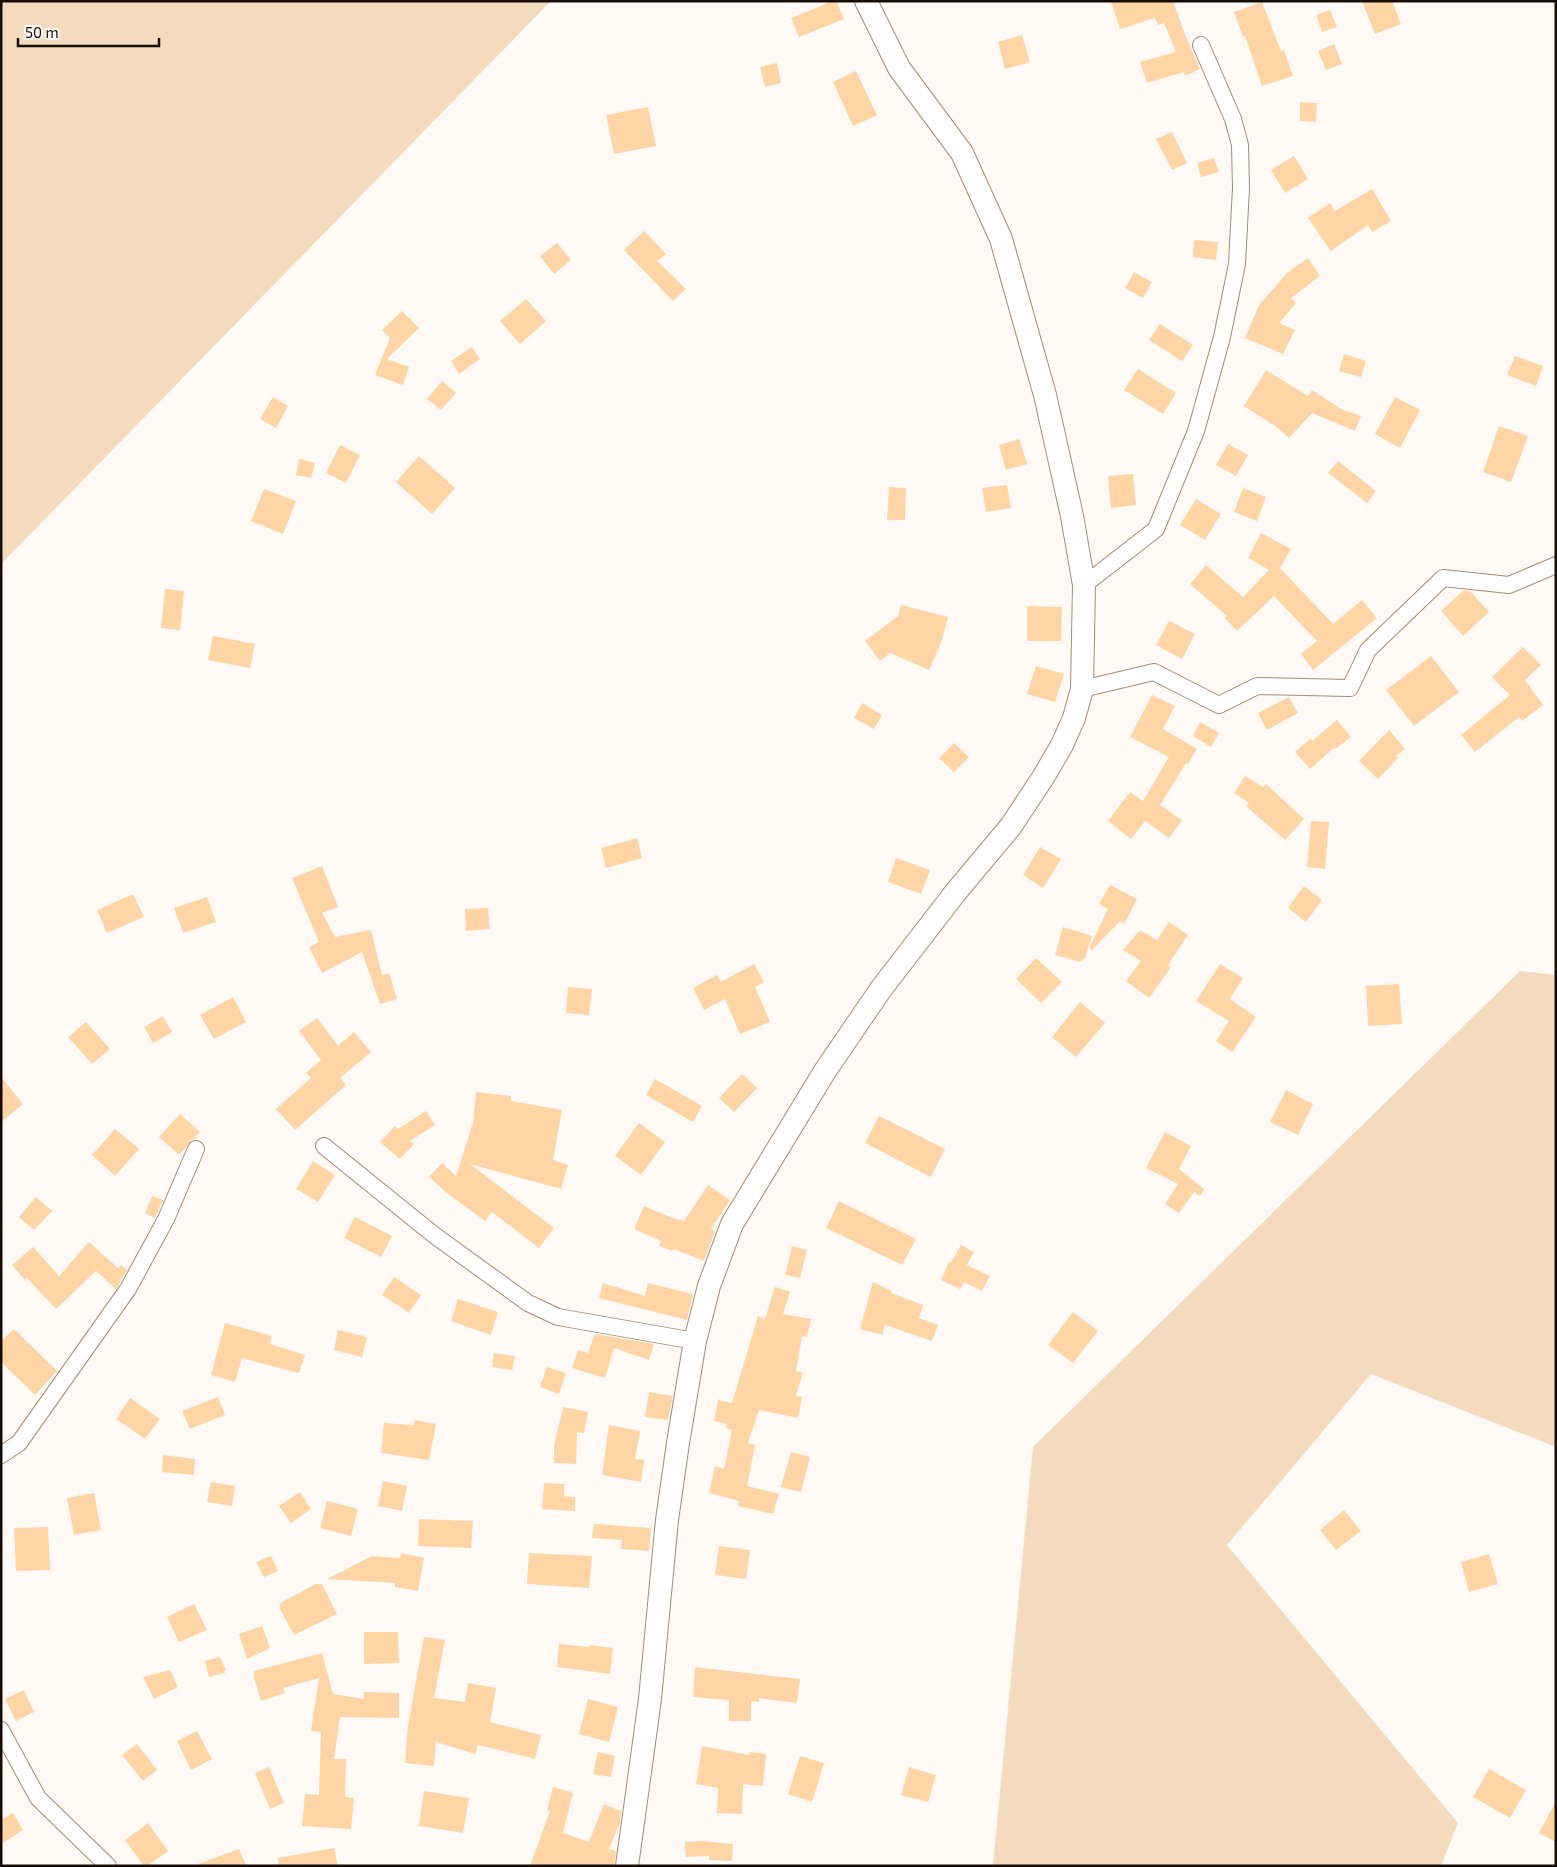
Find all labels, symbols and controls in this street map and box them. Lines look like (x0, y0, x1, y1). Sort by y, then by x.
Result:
scale bar (18, 15, 159, 47)
text: 50 m (25, 23, 59, 41)

